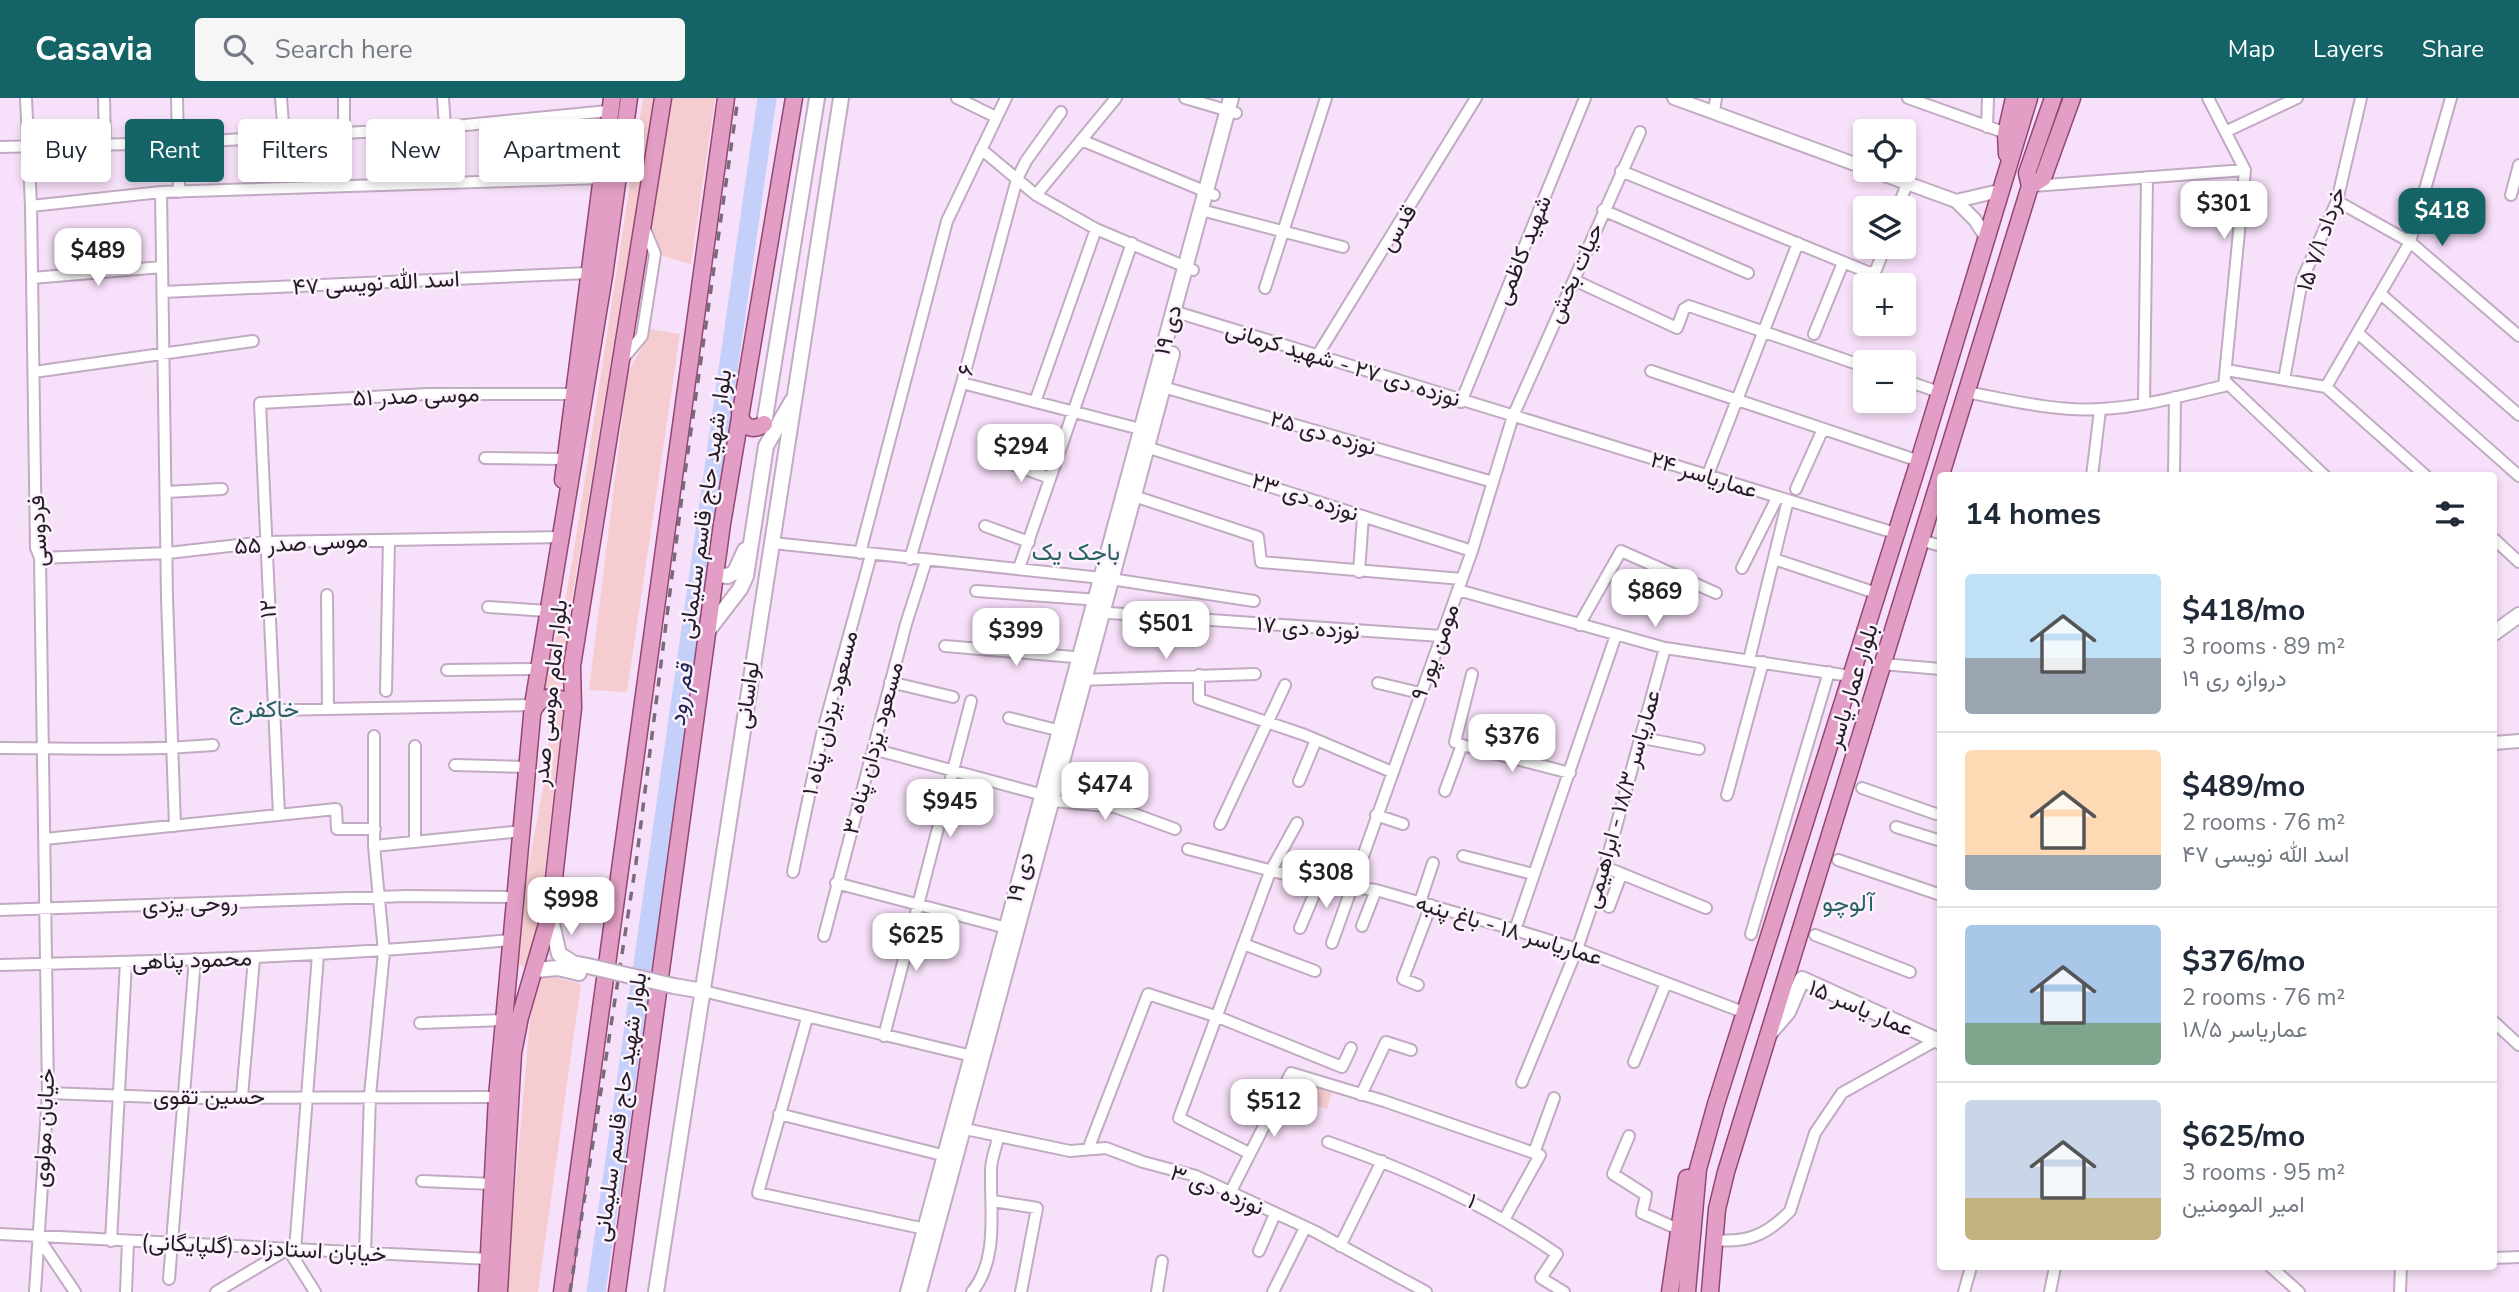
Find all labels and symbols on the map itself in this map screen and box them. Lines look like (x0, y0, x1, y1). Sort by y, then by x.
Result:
pin: $301 (2183, 181, 2265, 241)
street label: ۱۵ خرداد ۷/۱ (2289, 183, 2353, 295)
pin: $418 (2401, 188, 2483, 248)
street label: شهید کاظمی (1487, 191, 1559, 309)
street label: قدس (1372, 199, 1424, 257)
street label: حیات بخش (1539, 218, 1611, 328)
pin: $489 (57, 228, 139, 288)
street label: ۴۷ اسد الله نویسی (292, 263, 460, 303)
street label: ۱۹ دی (1146, 301, 1190, 359)
street label: نوزده دی ۲۷ - شهید کرمانی (1222, 314, 1464, 414)
street label: ۶ (950, 361, 982, 379)
street label: بلوار شهید حاج قاسم سلیمانی (671, 367, 739, 641)
street label: موسی صدر ۵۱ (352, 378, 480, 414)
street label: نوزده دی ۲۵ (1266, 403, 1380, 463)
pin: $294 (980, 424, 1062, 484)
street label: عماریاسر ۲۴ (1647, 444, 1761, 506)
street label: نوزده دی ۲۳ (1247, 465, 1363, 529)
street label: فردوسی (21, 494, 55, 568)
street label: موسی صدر ۵۵ (233, 524, 369, 562)
district label: باجک یک (1032, 536, 1120, 568)
pin: $869 (1614, 570, 1696, 629)
street label: بلوار امام موسی صدر (525, 598, 575, 789)
street label: ۱۲ (252, 599, 284, 619)
street label: مومن پور ۹ (1403, 599, 1467, 705)
pin: $501 (1125, 602, 1207, 661)
pin: $399 (975, 608, 1057, 668)
street label: نوزده دی ۱۷ (1255, 609, 1361, 647)
street label: بلوار عمار یاسر (1818, 620, 1886, 753)
street label: ۱ مسعود یزدان پناه (795, 627, 865, 799)
street label: ۳ مسعود یزدان پناه (835, 658, 911, 838)
street label: لواسانی (727, 659, 767, 731)
water label: قم رود (661, 660, 701, 728)
street label: عماریاسر ۱۸/۳ - ابراهیمی (1576, 686, 1668, 912)
district label: خاکفرج (229, 693, 299, 725)
pin: $376 (1471, 714, 1553, 774)
pin: $474 (1064, 762, 1146, 822)
pin: $945 (909, 780, 991, 839)
street label: ۱۹ دی (998, 848, 1042, 906)
pin: $308 (1285, 850, 1367, 910)
pin: $998 (530, 878, 612, 937)
street label: روحی یزدی (141, 887, 239, 921)
street label: عماریاسر ۱۸ - باغ پنبه (1412, 887, 1606, 973)
district label: آلوچو (1822, 887, 1876, 919)
pin: $625 (875, 914, 957, 973)
street label: محمود پناهی (131, 942, 253, 978)
street label: بلوار شهید حاج قاسم سلیمانی (586, 970, 654, 1244)
street label: عمار یاسر ۱۵ (1804, 972, 1918, 1044)
street label: خیابان مولوی (25, 1067, 63, 1189)
pin: $512 (1233, 1080, 1315, 1139)
street label: حسین تقوی (153, 1081, 265, 1112)
street label: نوزده دی ۳ (1165, 1157, 1269, 1223)
street label: ۱ (1462, 1186, 1482, 1216)
street label: خیابان استادزاده (گلپایگانی) (141, 1226, 387, 1270)

